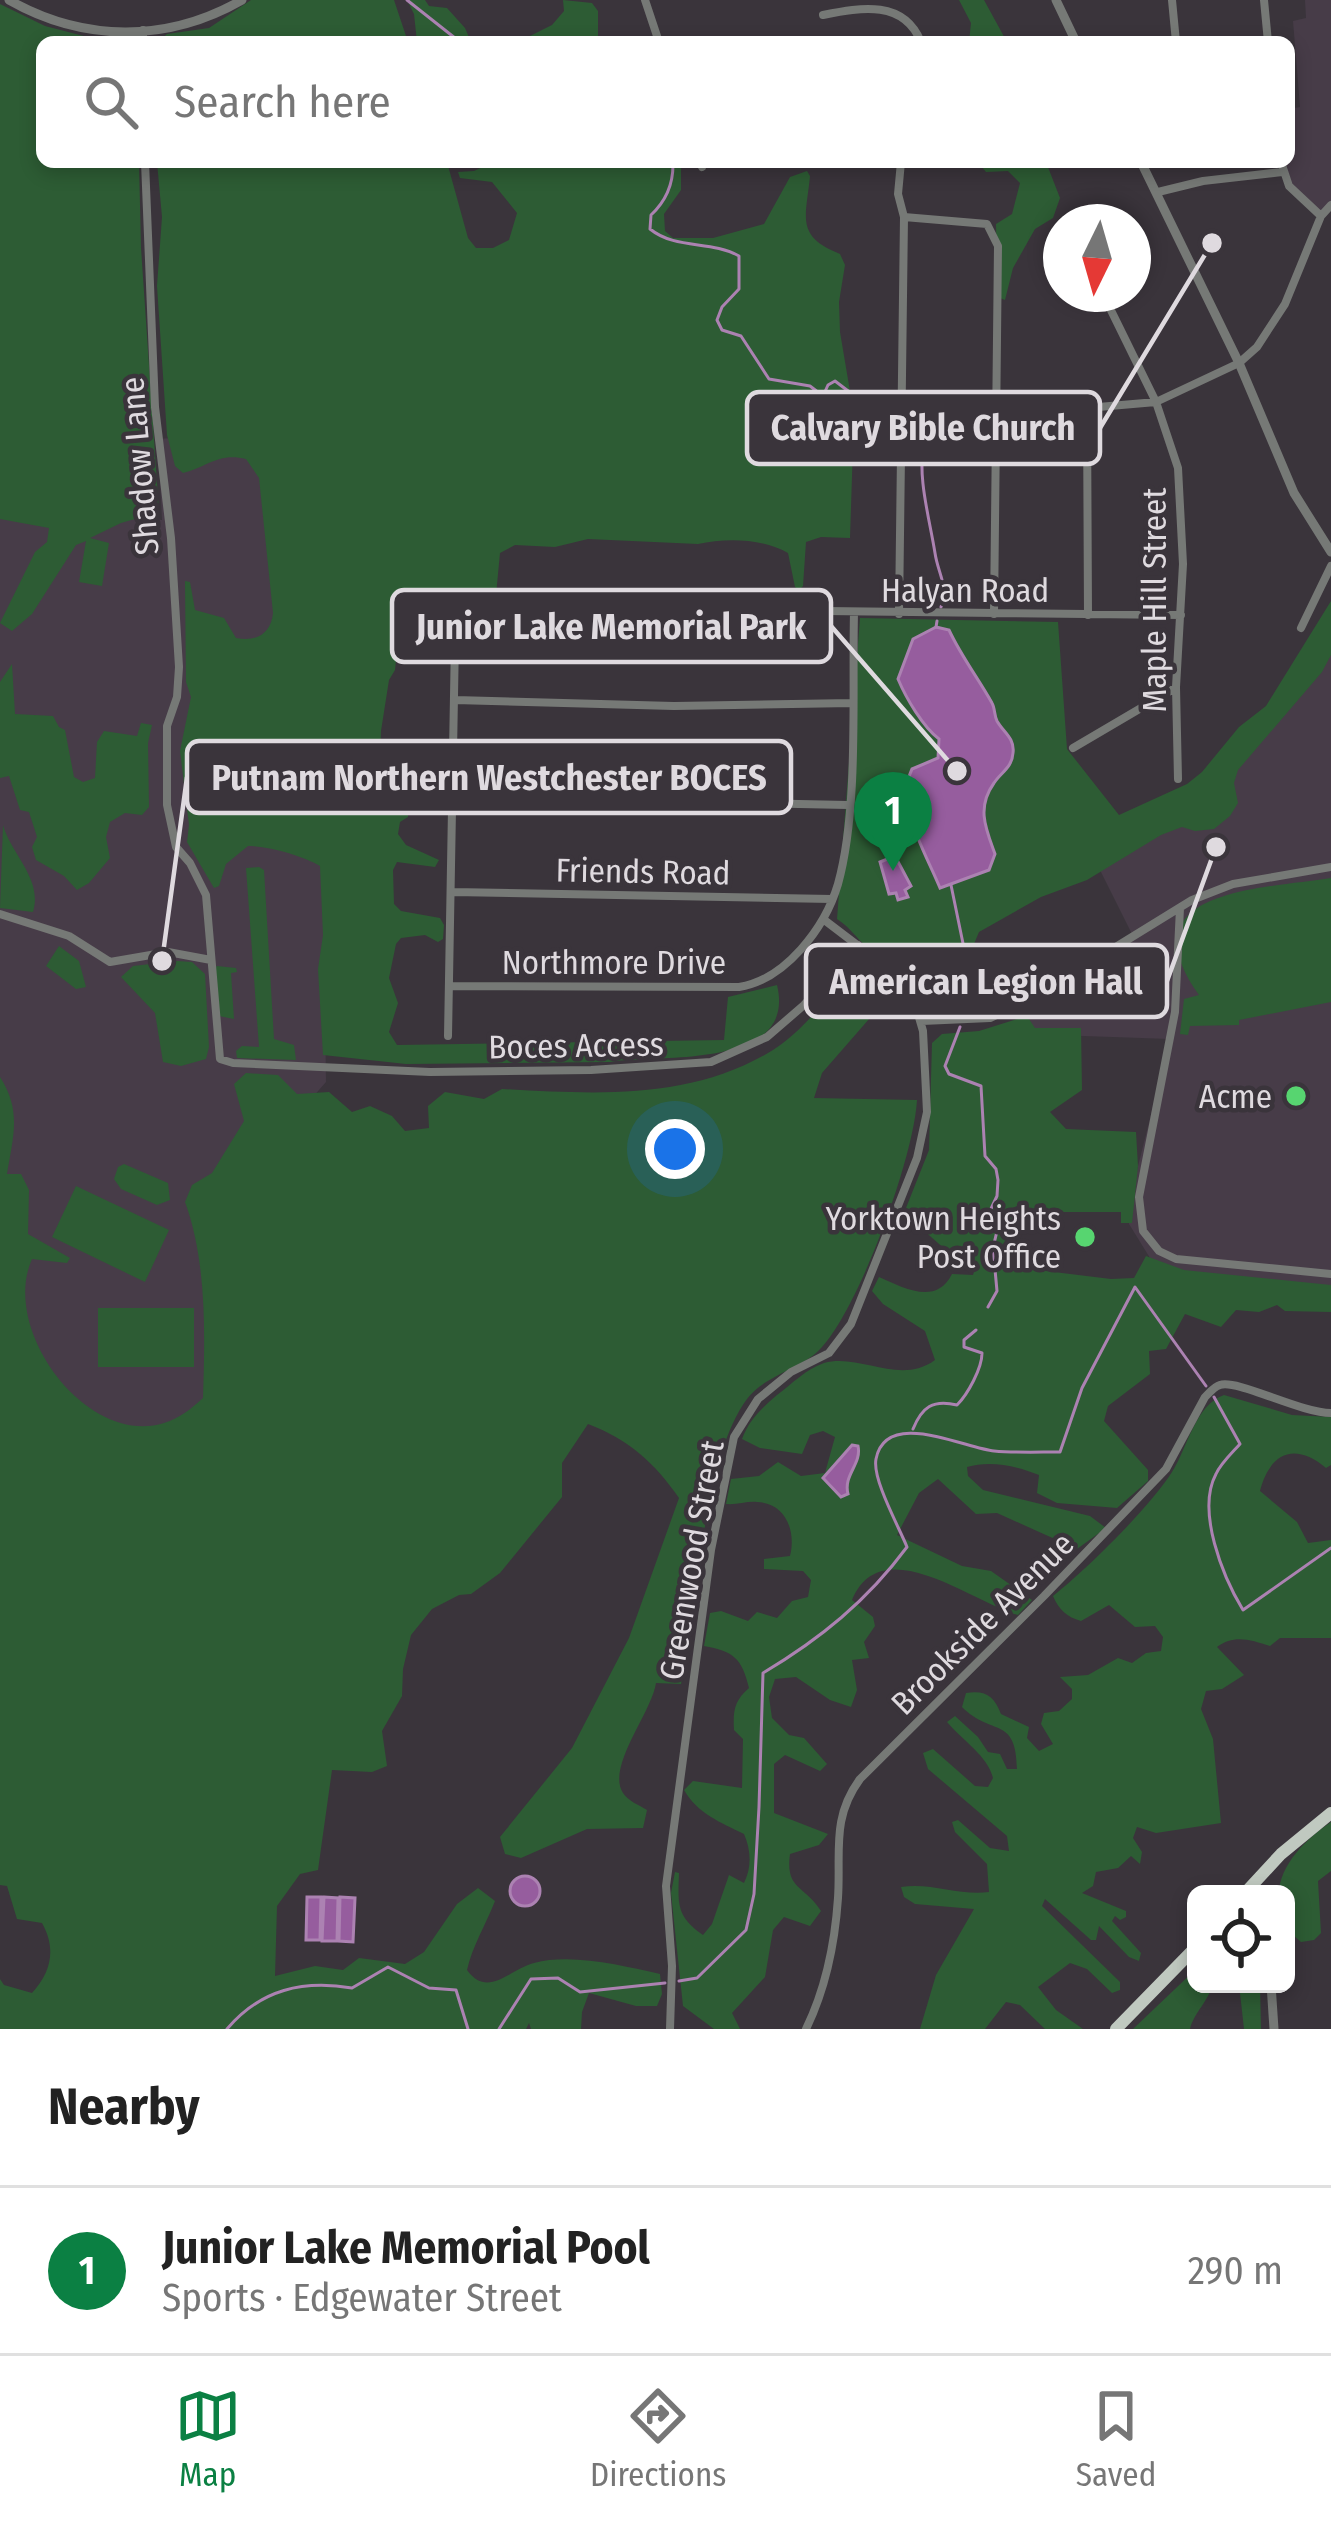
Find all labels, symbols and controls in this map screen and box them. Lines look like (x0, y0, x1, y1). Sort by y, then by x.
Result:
search box (36, 36, 1295, 168)
icon: search (78, 69, 144, 135)
text: Search here (174, 75, 391, 129)
north arrow (1043, 204, 1151, 312)
street label: Shadow Lane (112, 375, 168, 557)
callout: Calvary Bible Church (747, 392, 1100, 464)
text: Calvary Bible Church (771, 406, 1075, 450)
street label: Maple Hill Street (1135, 488, 1175, 712)
street label: Halyan Road (881, 571, 1049, 611)
callout: Junior Lake Memorial Park (392, 590, 831, 662)
text: Junior Lake Memorial Park (415, 605, 807, 649)
callout: Putnam Northern Westchester BOCES (187, 741, 791, 813)
text: Putnam Northern Westchester BOCES (211, 756, 767, 800)
pin: 1 (854, 772, 932, 871)
street label: Friends Road (555, 850, 731, 894)
street label: Northmore Drive (502, 943, 726, 983)
callout: American Legion Hall (806, 945, 1167, 1017)
text: American Legion Hall (828, 960, 1143, 1004)
street label: Boces Access (488, 1024, 664, 1068)
place label: Acme (1199, 1077, 1272, 1117)
marker: Acme (1283, 1083, 1309, 1109)
your location (645, 1119, 705, 1179)
place label: Yorktown Heights Post Office (825, 1199, 1061, 1277)
marker: Yorktown Heights Post Office (1072, 1224, 1098, 1250)
street label: Greenwood Street (651, 1437, 733, 1683)
street label: Brookside Avenue (883, 1524, 1082, 1723)
map controls (1187, 1885, 1295, 1993)
button: locate (1187, 1885, 1295, 1993)
text: Nearby (48, 2076, 200, 2138)
text: Junior Lake Memorial Pool (162, 2221, 650, 2275)
text: 1 (79, 2248, 95, 2294)
text: 290 m (1188, 2248, 1283, 2294)
text: Sports · Edgewater Street (162, 2275, 562, 2321)
tab: Map (175, 2383, 241, 2495)
tab: Directions (590, 2383, 726, 2495)
tab: Saved (1076, 2383, 1156, 2495)

